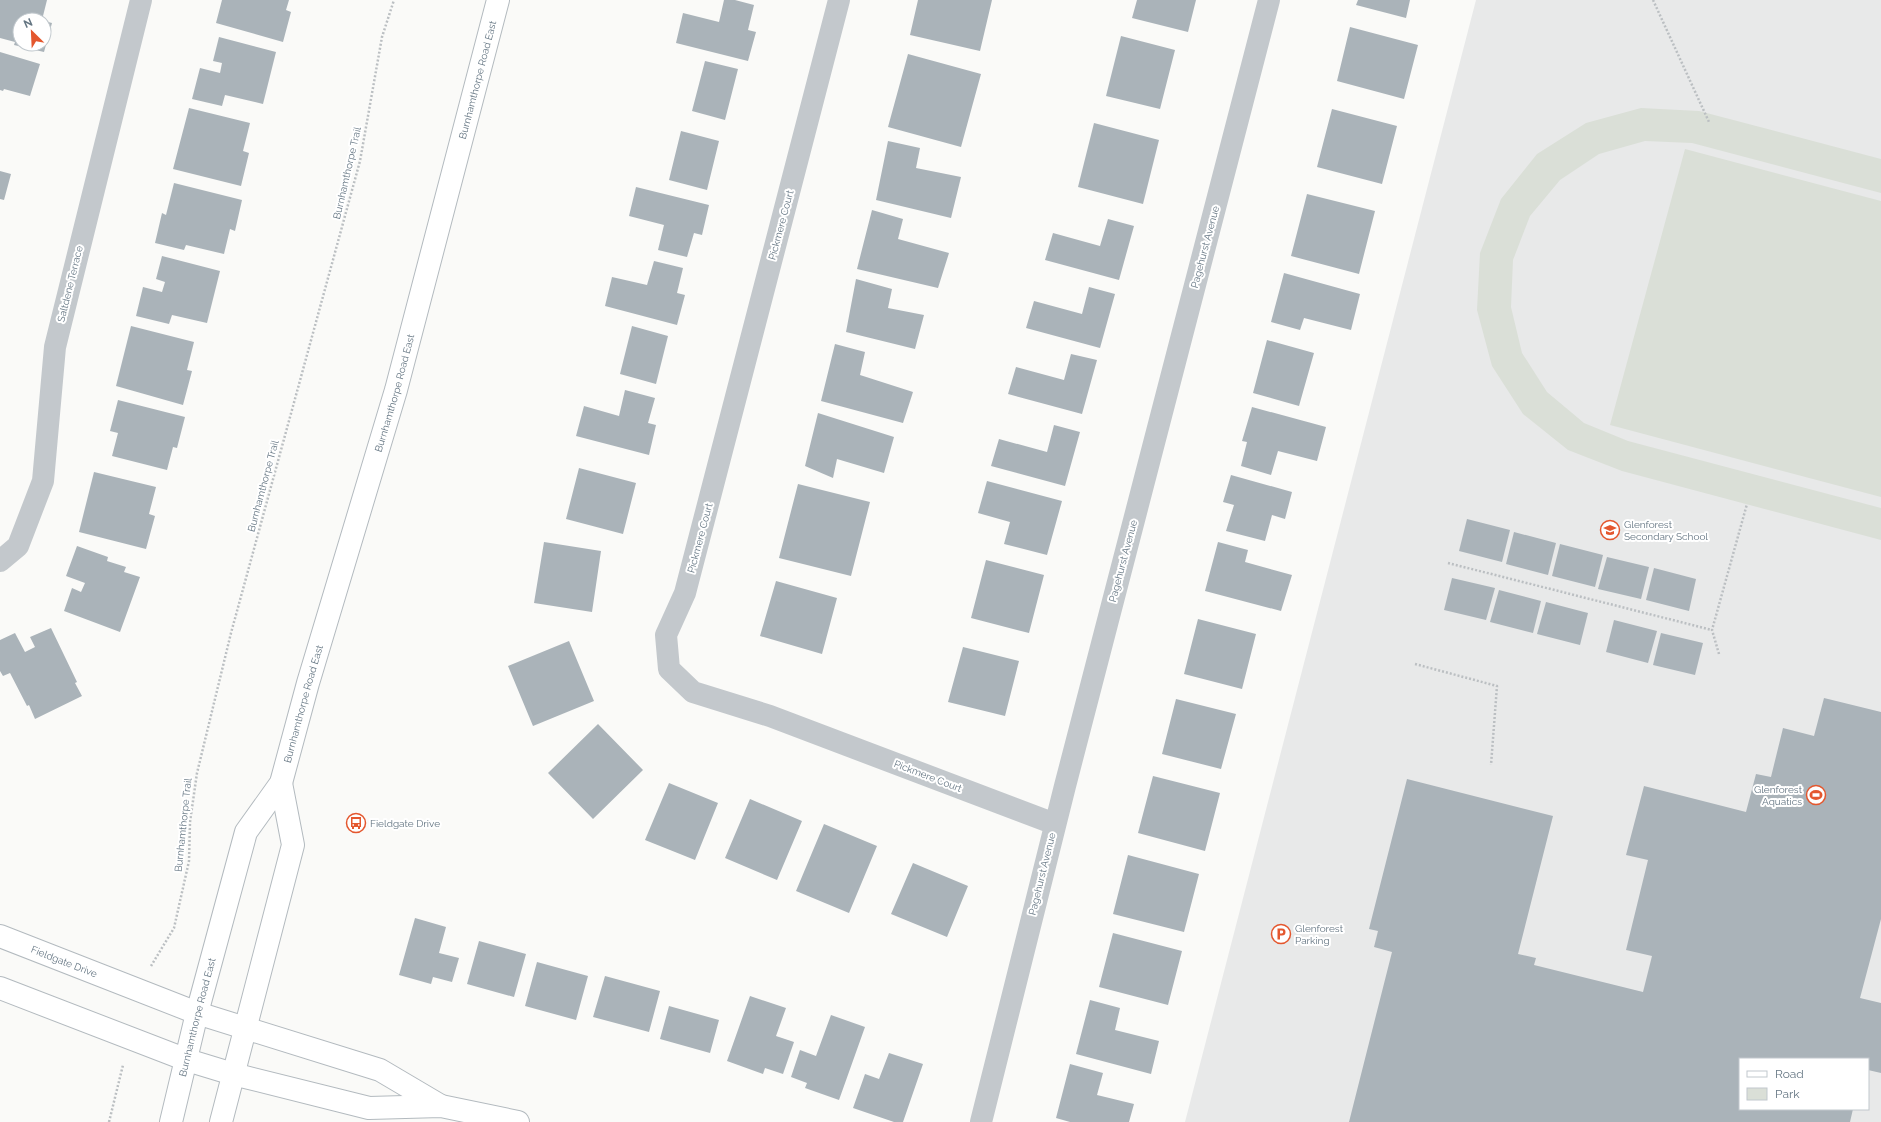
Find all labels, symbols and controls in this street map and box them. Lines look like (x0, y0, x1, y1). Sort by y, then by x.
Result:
north arrow (12, 12, 52, 52)
text: N (22, 16, 35, 31)
street label: Burnhamthorpe Road East (456, 19, 498, 140)
street label: Burnhamthorpe Trail (331, 126, 363, 220)
street label: Pickmere Court (766, 188, 796, 261)
street label: Pagehurst Avenue (1189, 205, 1221, 289)
street label: Saltdene Terrace (55, 245, 85, 323)
street label: Burnhamthorpe Road East (372, 332, 416, 453)
street label: Burnhamthorpe Trail (245, 439, 281, 533)
street label: Pickmere Court (685, 501, 715, 574)
street label: Pagehurst Avenue (1107, 519, 1139, 603)
school or university icon: Glenforest Secondary School (1599, 519, 1621, 541)
place label: Glenforest Secondary School (1624, 519, 1708, 542)
street label: Burnhamthorpe Road East (281, 643, 325, 764)
street label: Pickmere Court (893, 758, 964, 794)
street label: Burnhamthorpe Trail (173, 777, 193, 872)
place label: Glenforest Aquatics (1754, 784, 1803, 807)
sports icon: Glenforest Aquatics (1805, 784, 1827, 806)
bus stop icon: Fieldgate Drive (345, 812, 367, 834)
place label: Fieldgate Drive (370, 818, 440, 829)
street label: Pagehurst Avenue (1026, 832, 1058, 916)
parking icon: Glenforest Parking (1270, 923, 1292, 945)
place label: Glenforest Parking (1295, 923, 1344, 946)
street label: Fieldgate Drive (30, 943, 99, 979)
street label: Burnhamthorpe Road East (177, 956, 217, 1078)
legend (1739, 1058, 1869, 1110)
text: Road (1775, 1067, 1804, 1081)
text: Park (1775, 1087, 1800, 1101)

